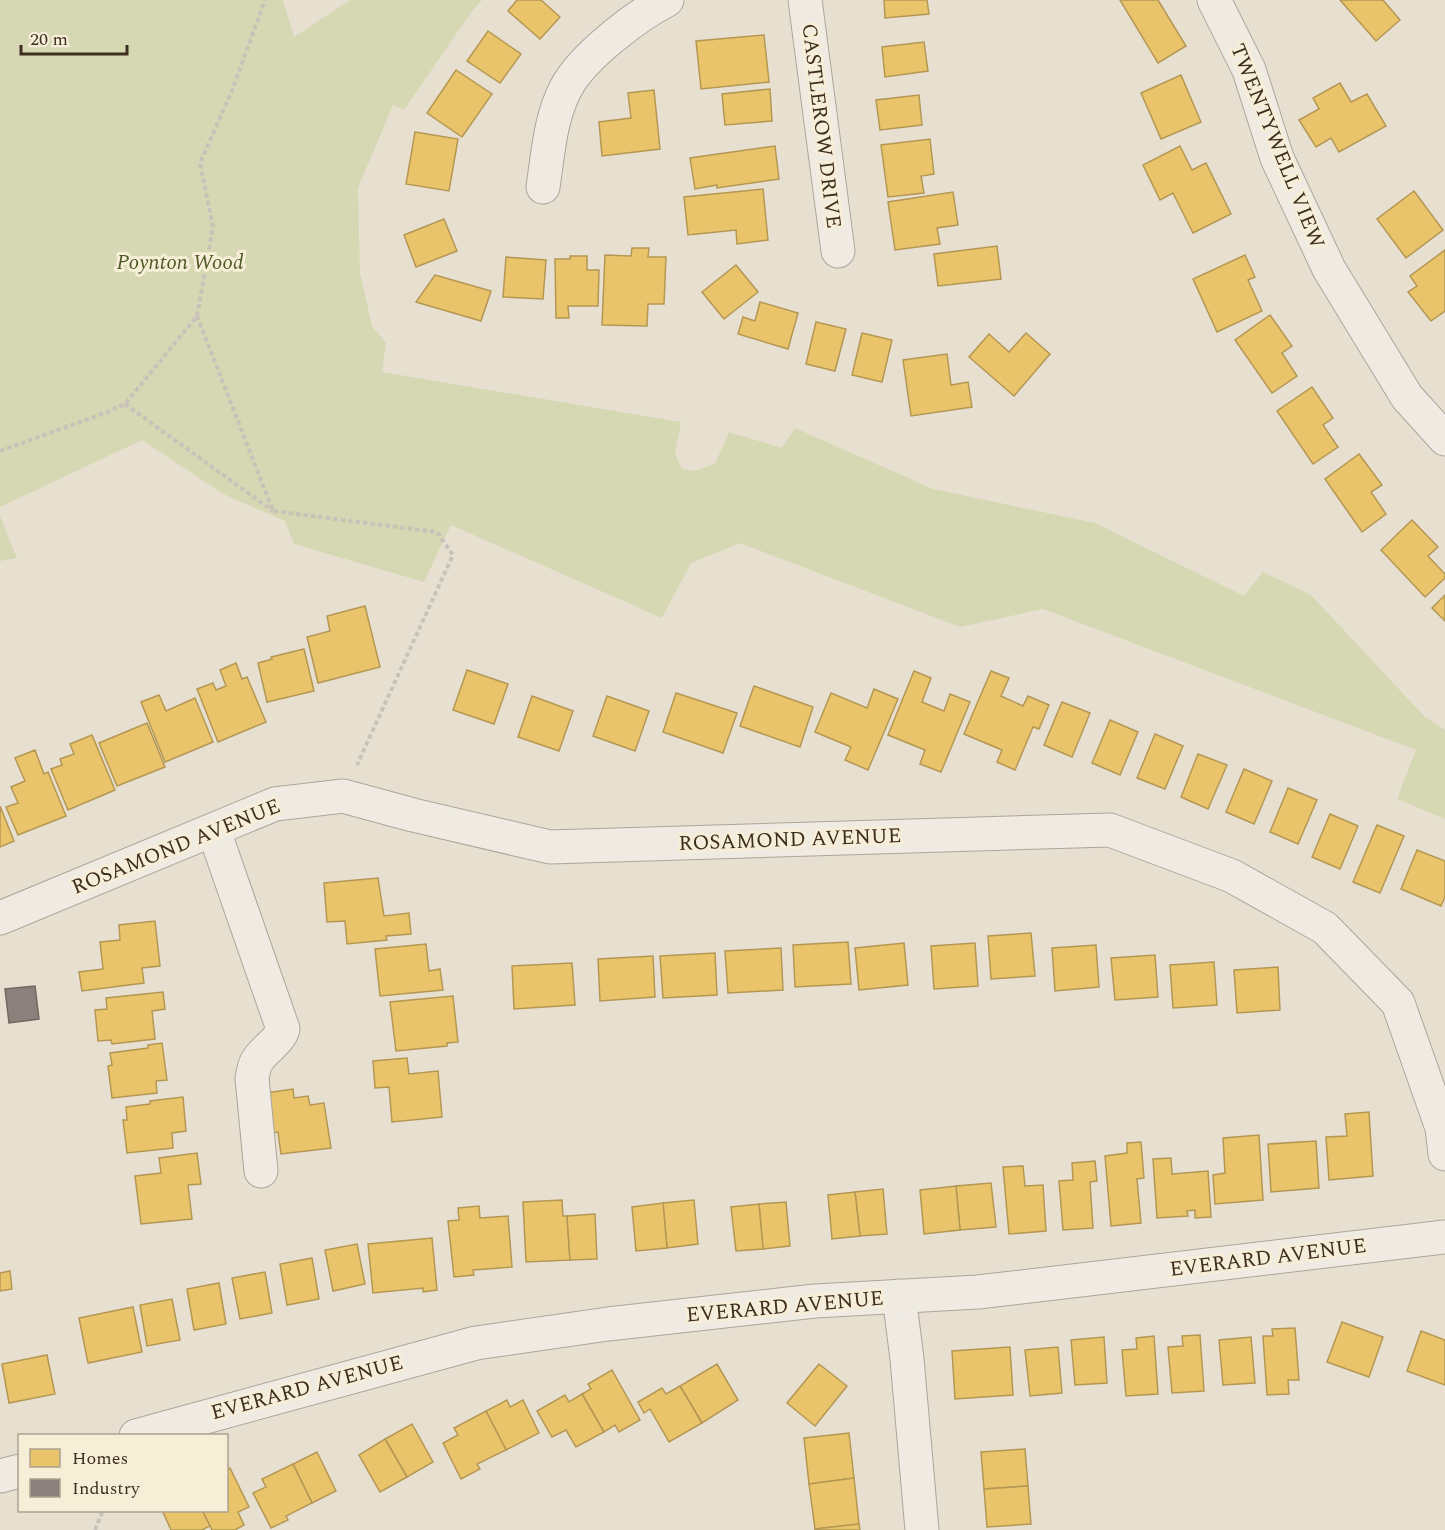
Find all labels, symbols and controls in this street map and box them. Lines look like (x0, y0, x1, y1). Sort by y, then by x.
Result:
scale bar (21, 18, 128, 56)
street label: CASTLEROW DRIVE (793, 22, 849, 230)
text: 20 m (30, 26, 68, 53)
street label: TWENTYWELL VIEW (1221, 39, 1333, 254)
park label: Poynton Wood (116, 247, 244, 279)
street label: ROSAMOND AVENUE (67, 790, 285, 904)
street label: ROSAMOND AVENUE (678, 820, 902, 860)
street label: EVERARD AVENUE (1168, 1230, 1368, 1286)
street label: EVERARD AVENUE (685, 1282, 885, 1332)
street label: EVERARD AVENUE (207, 1347, 407, 1429)
legend (18, 1434, 228, 1512)
text: Homes (72, 1445, 128, 1472)
text: Industry (72, 1475, 141, 1502)

